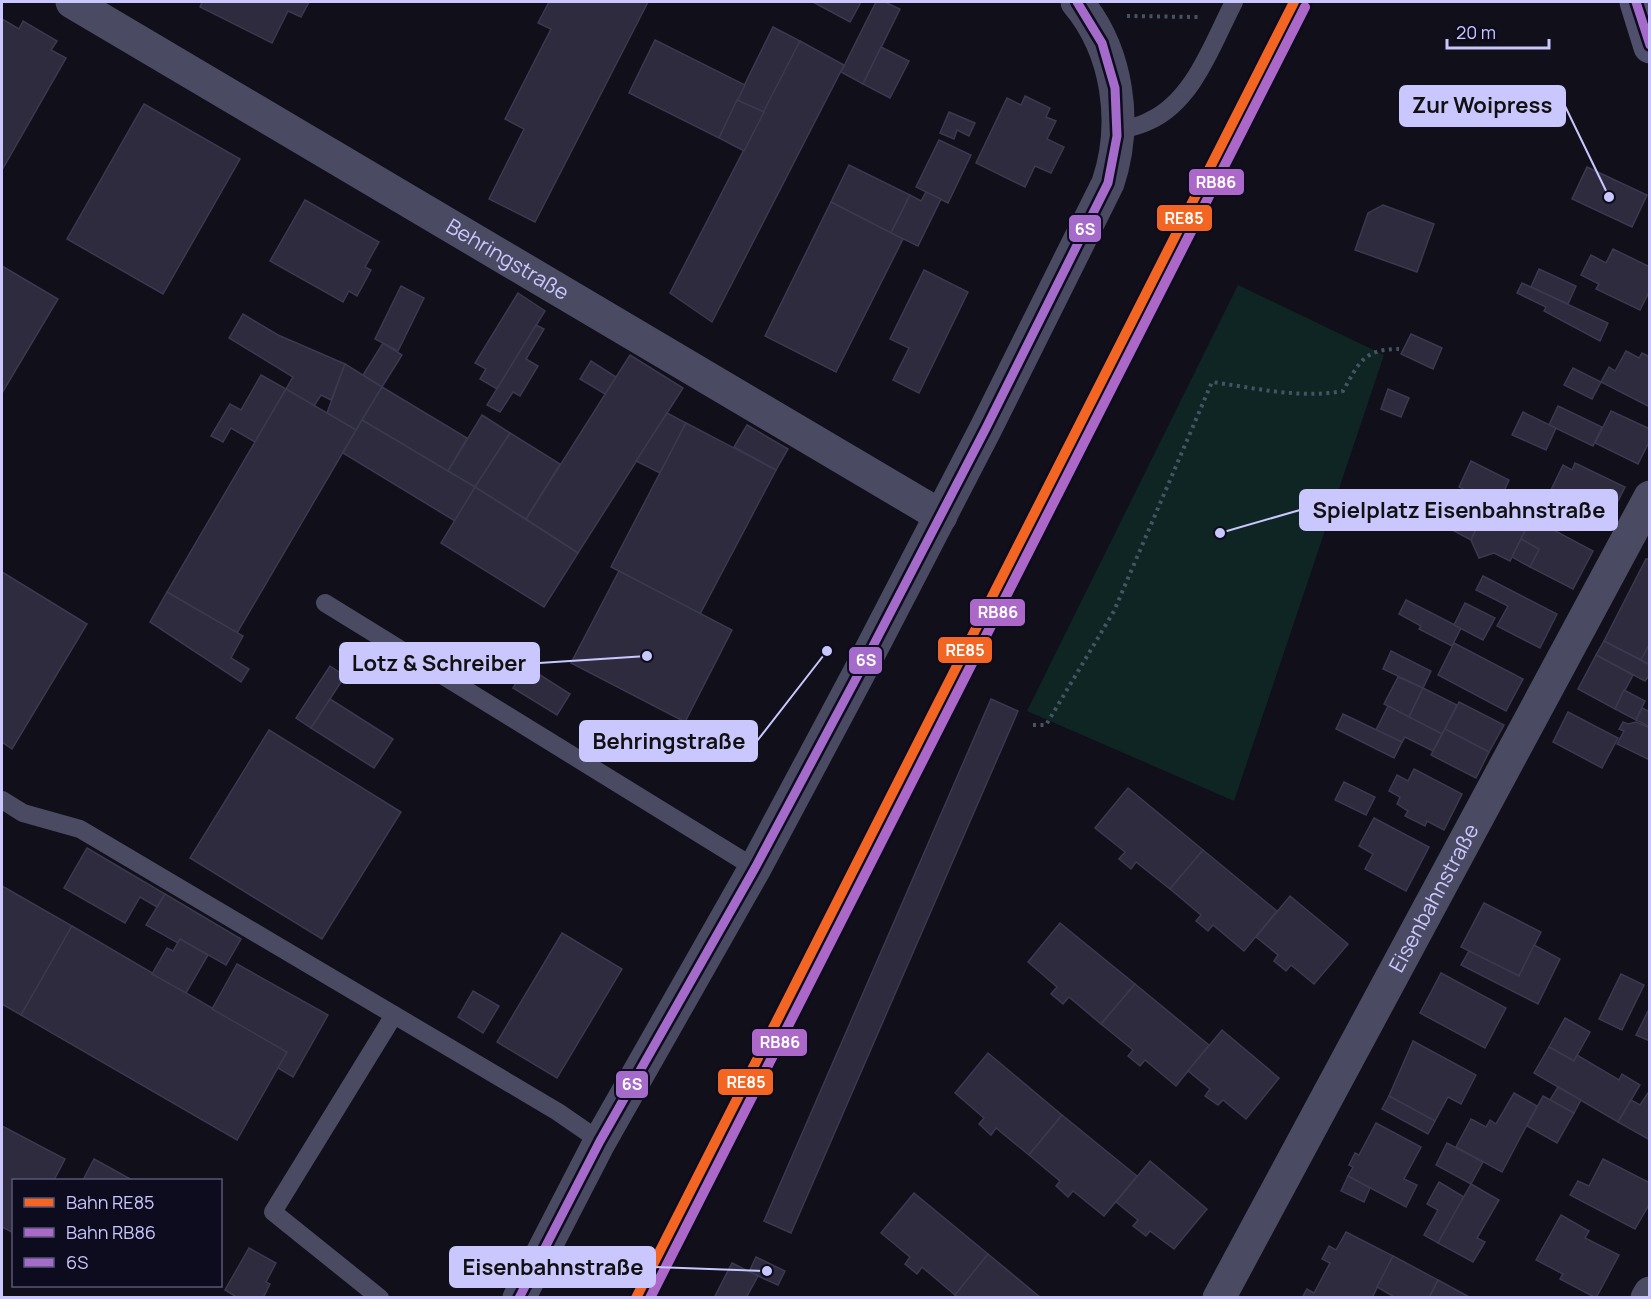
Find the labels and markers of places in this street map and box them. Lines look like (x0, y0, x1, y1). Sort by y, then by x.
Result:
callout: Zur Woipress (1400, 86, 1565, 126)
callout: Spielplatz Eisenbahnstraße (1300, 490, 1617, 530)
callout: Lotz & Schreiber (340, 643, 539, 683)
callout: Behringstraße (580, 721, 757, 761)
callout: Eisenbahnstraße (450, 1247, 655, 1287)

